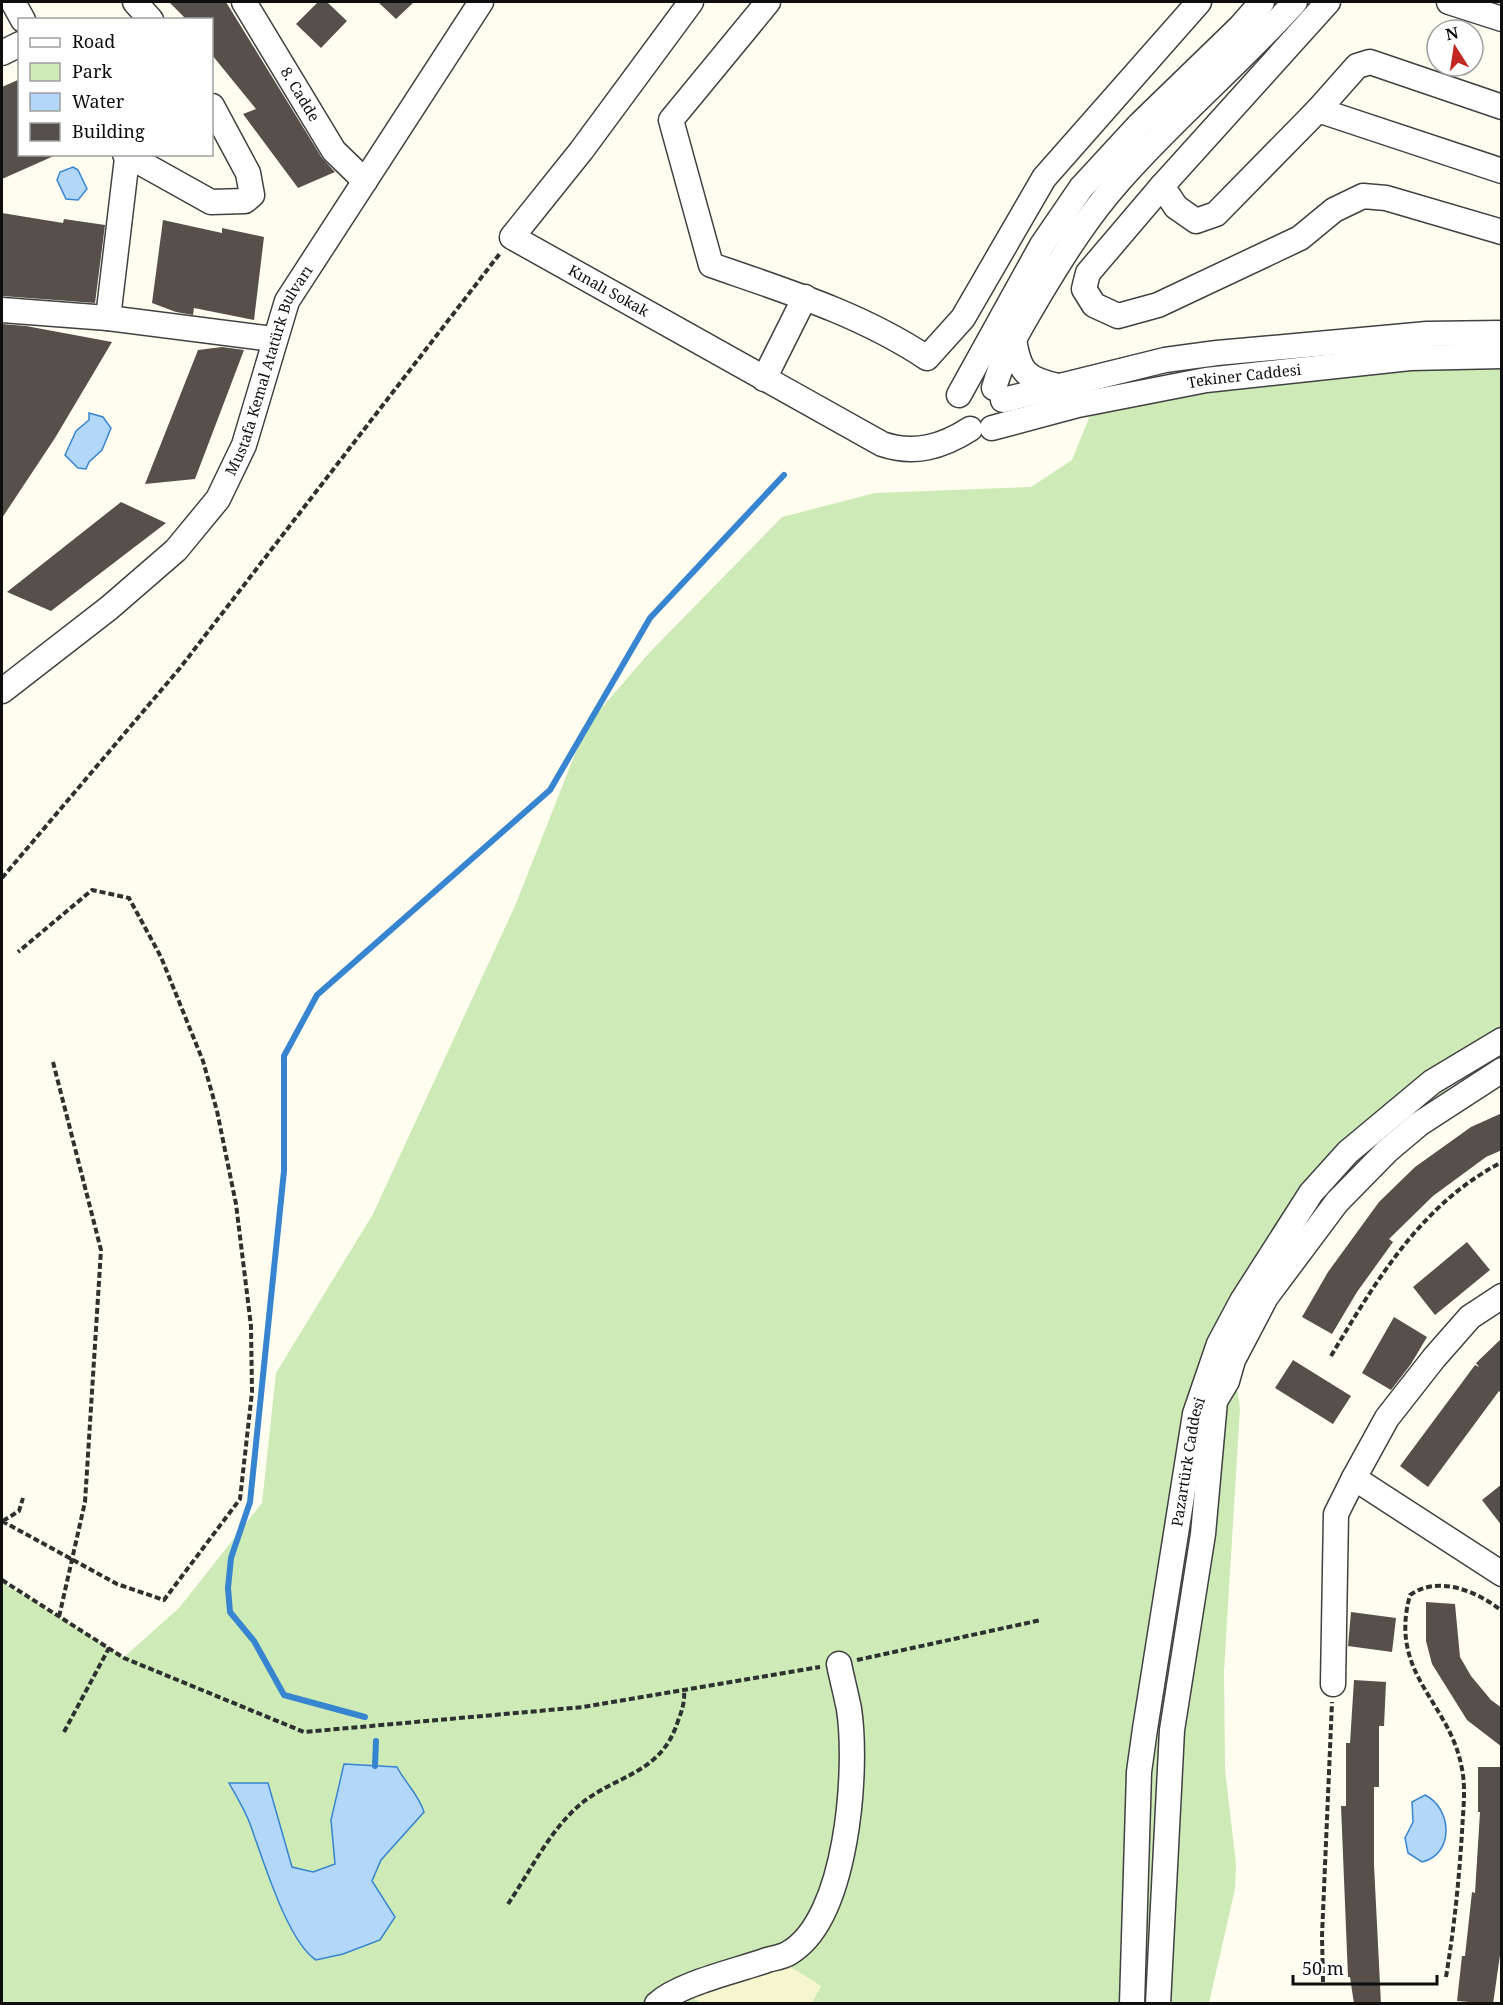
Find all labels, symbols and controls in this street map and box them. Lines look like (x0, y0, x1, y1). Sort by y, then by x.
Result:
legend (18, 18, 213, 156)
north arrow (1425, 18, 1485, 78)
text: N (1443, 21, 1461, 45)
text: Road (72, 29, 115, 53)
text: Park (72, 59, 112, 83)
street label: 8. Cadde (277, 63, 325, 125)
text: Water (72, 89, 125, 113)
text: Building (72, 119, 145, 143)
street label: Kınalı Sokak (565, 259, 653, 321)
street label: Mustafa Kemal Atatürk Bulvarı (220, 261, 317, 478)
street label: Tekiner Caddesi (1186, 359, 1302, 392)
street label: Pazartürk Caddesi (1166, 1394, 1209, 1528)
scale bar (1293, 1948, 1437, 1986)
text: 50 m (1302, 1956, 1344, 1980)

